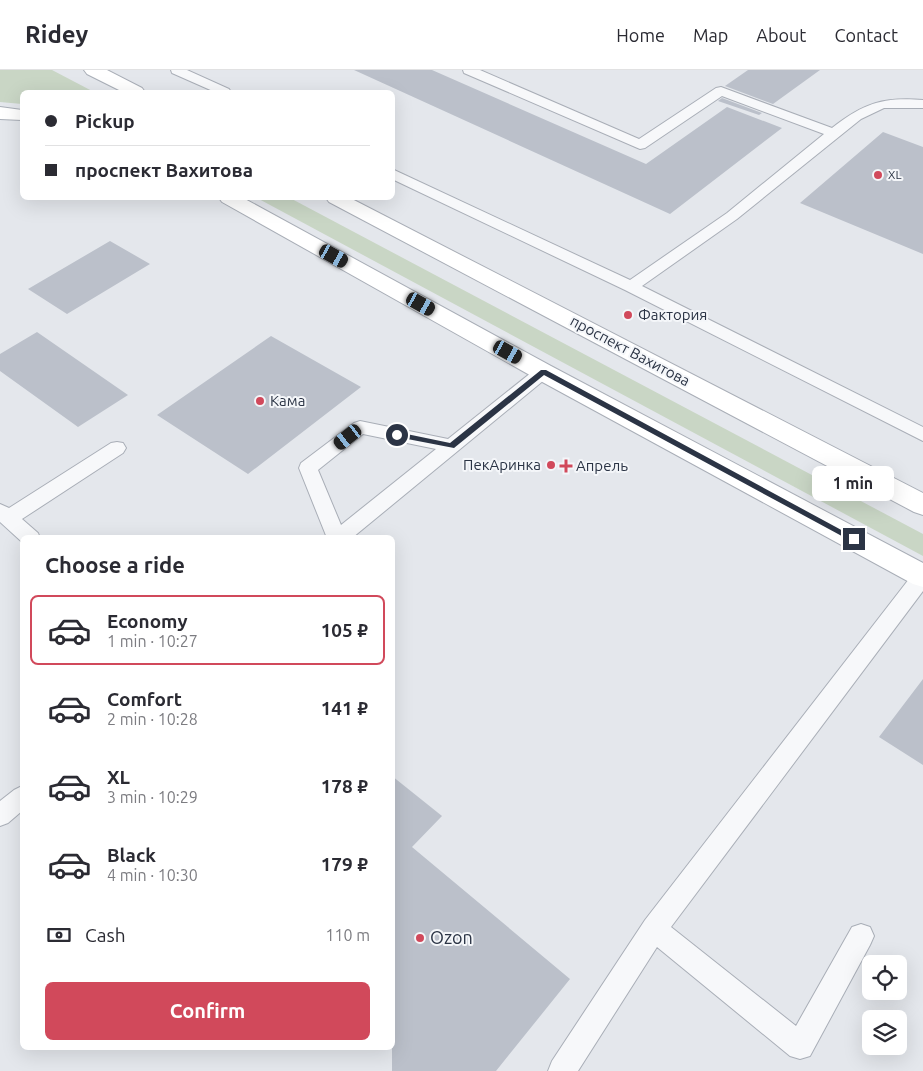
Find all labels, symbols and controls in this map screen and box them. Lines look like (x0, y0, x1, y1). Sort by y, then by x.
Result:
text: Ridey (25, 21, 88, 48)
text: Home (616, 25, 665, 45)
text: Map (693, 25, 728, 45)
text: About (756, 25, 806, 45)
text: Contact (834, 25, 898, 45)
text: Pickup (75, 110, 135, 132)
text: проспект Вахитова (75, 159, 253, 181)
place label: XL (888, 168, 902, 181)
marker: XL (872, 169, 884, 181)
car (317, 242, 350, 270)
car (404, 290, 437, 318)
place label: Фактория (638, 306, 707, 323)
marker: Фактория (622, 309, 634, 321)
street label: проспект Вахитова (568, 312, 693, 389)
car (491, 338, 524, 366)
place label: Кама (270, 392, 305, 409)
marker: Кама (254, 395, 266, 407)
car (331, 422, 364, 452)
route start (386, 424, 408, 446)
place label: ПекАринка (463, 456, 541, 473)
place label: Апрель (576, 457, 628, 474)
marker: ПекАринка (545, 459, 557, 471)
marker: Апрель (560, 460, 572, 472)
callout: 1 min (813, 466, 895, 502)
text: 1 min (833, 474, 873, 492)
route end (843, 528, 865, 550)
text: Choose a ride (45, 552, 185, 577)
icon: car (47, 608, 92, 653)
text: Economy (107, 610, 188, 632)
text: 105 ₽ (321, 619, 368, 641)
text: 1 min · 10:27 (107, 632, 198, 650)
icon: car (47, 686, 92, 731)
text: Comfort (107, 688, 182, 710)
text: 141 ₽ (321, 697, 368, 719)
text: 2 min · 10:28 (107, 710, 198, 728)
icon: car (47, 764, 92, 809)
text: XL (107, 766, 130, 788)
text: 178 ₽ (321, 775, 368, 797)
text: 3 min · 10:29 (107, 788, 198, 806)
icon: car (47, 842, 92, 887)
text: Black (107, 844, 156, 866)
text: 179 ₽ (321, 853, 368, 875)
text: 4 min · 10:30 (107, 866, 198, 884)
icon: cash (45, 921, 73, 949)
text: Cash (85, 924, 126, 946)
text: 110 m (325, 926, 370, 944)
place label: Ozon (430, 927, 473, 947)
marker: Ozon (414, 932, 426, 944)
map controls (862, 955, 907, 1055)
button: locate (862, 955, 907, 1000)
button: Confirm (45, 982, 370, 1040)
button: layers (862, 1010, 907, 1055)

